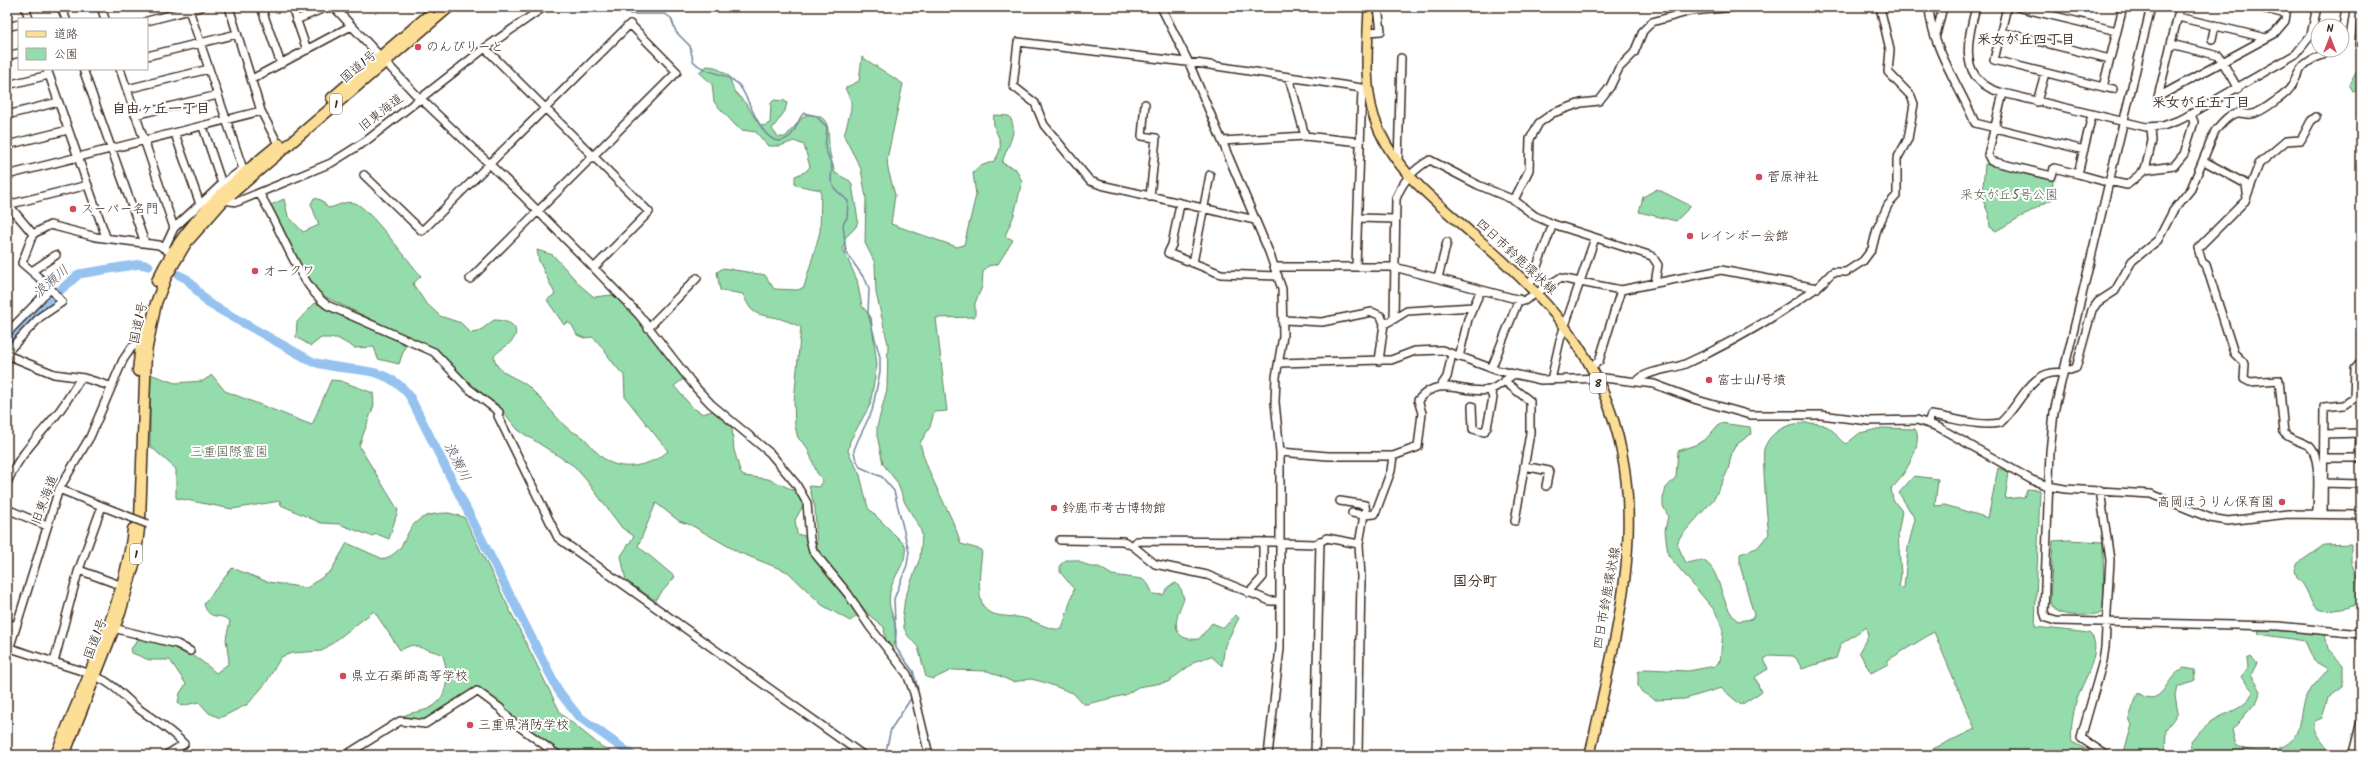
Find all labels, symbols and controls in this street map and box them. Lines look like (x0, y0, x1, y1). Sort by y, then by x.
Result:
legend (18, 18, 148, 70)
north arrow (2310, 18, 2350, 58)
text: N (2327, 20, 2334, 38)
text: 道路 (54, 25, 78, 44)
district label: 釆女が丘四丁目 (1977, 29, 2075, 51)
place label: のんびりーと (426, 37, 503, 58)
marker: のんびりーと (413, 42, 423, 52)
text: 公園 (54, 45, 78, 64)
street label: 国道1号 (336, 45, 382, 89)
street label: 旧東海道 (354, 89, 408, 137)
district label: 釆女が丘五丁目 (2152, 92, 2250, 114)
road number: 1 (330, 94, 342, 114)
district label: 自由ヶ丘一丁目 (112, 98, 210, 120)
place label: 菅原神社 (1767, 167, 1819, 188)
marker: 菅原神社 (1754, 172, 1764, 182)
park label: 釆女が丘5号公園 (1960, 185, 2058, 206)
place label: スーパー名門 (81, 199, 158, 220)
marker: スーパー名門 (68, 204, 78, 214)
street label: 四日市鈴鹿環状線 (1471, 214, 1562, 301)
place label: レインボー会館 (1698, 226, 1788, 247)
marker: レインボー会館 (1685, 231, 1695, 241)
water label: 浪瀬川 (28, 260, 74, 304)
place label: オークワ (263, 261, 315, 282)
marker: オークワ (250, 266, 260, 276)
street label: 国道1号 (124, 300, 154, 346)
place label: 富士山1号墳 (1717, 370, 1786, 391)
road number: 8 (1590, 373, 1606, 393)
marker: 富士山1号墳 (1704, 375, 1714, 385)
water label: 浪瀬川 (438, 438, 476, 486)
park label: 三重国際霊園 (190, 442, 268, 463)
street label: 旧東海道 (26, 472, 64, 528)
place label: 高岡ほうりん保育園 (2157, 492, 2274, 513)
marker: 高岡ほうりん保育園 (2277, 497, 2287, 507)
place label: 鈴鹿市考古博物館 (1062, 498, 1166, 519)
marker: 鈴鹿市考古博物館 (1049, 503, 1059, 513)
road number: 1 (130, 544, 142, 564)
street label: 四日市鈴鹿環状線 (1588, 544, 1627, 651)
district label: 国分町 (1452, 570, 1498, 594)
street label: 国道1号 (78, 615, 114, 663)
place label: 県立石薬師高等学校 (351, 666, 468, 687)
marker: 県立石薬師高等学校 (338, 671, 348, 681)
place label: 三重県消防学校 (478, 715, 569, 736)
marker: 三重県消防学校 (465, 720, 475, 730)

